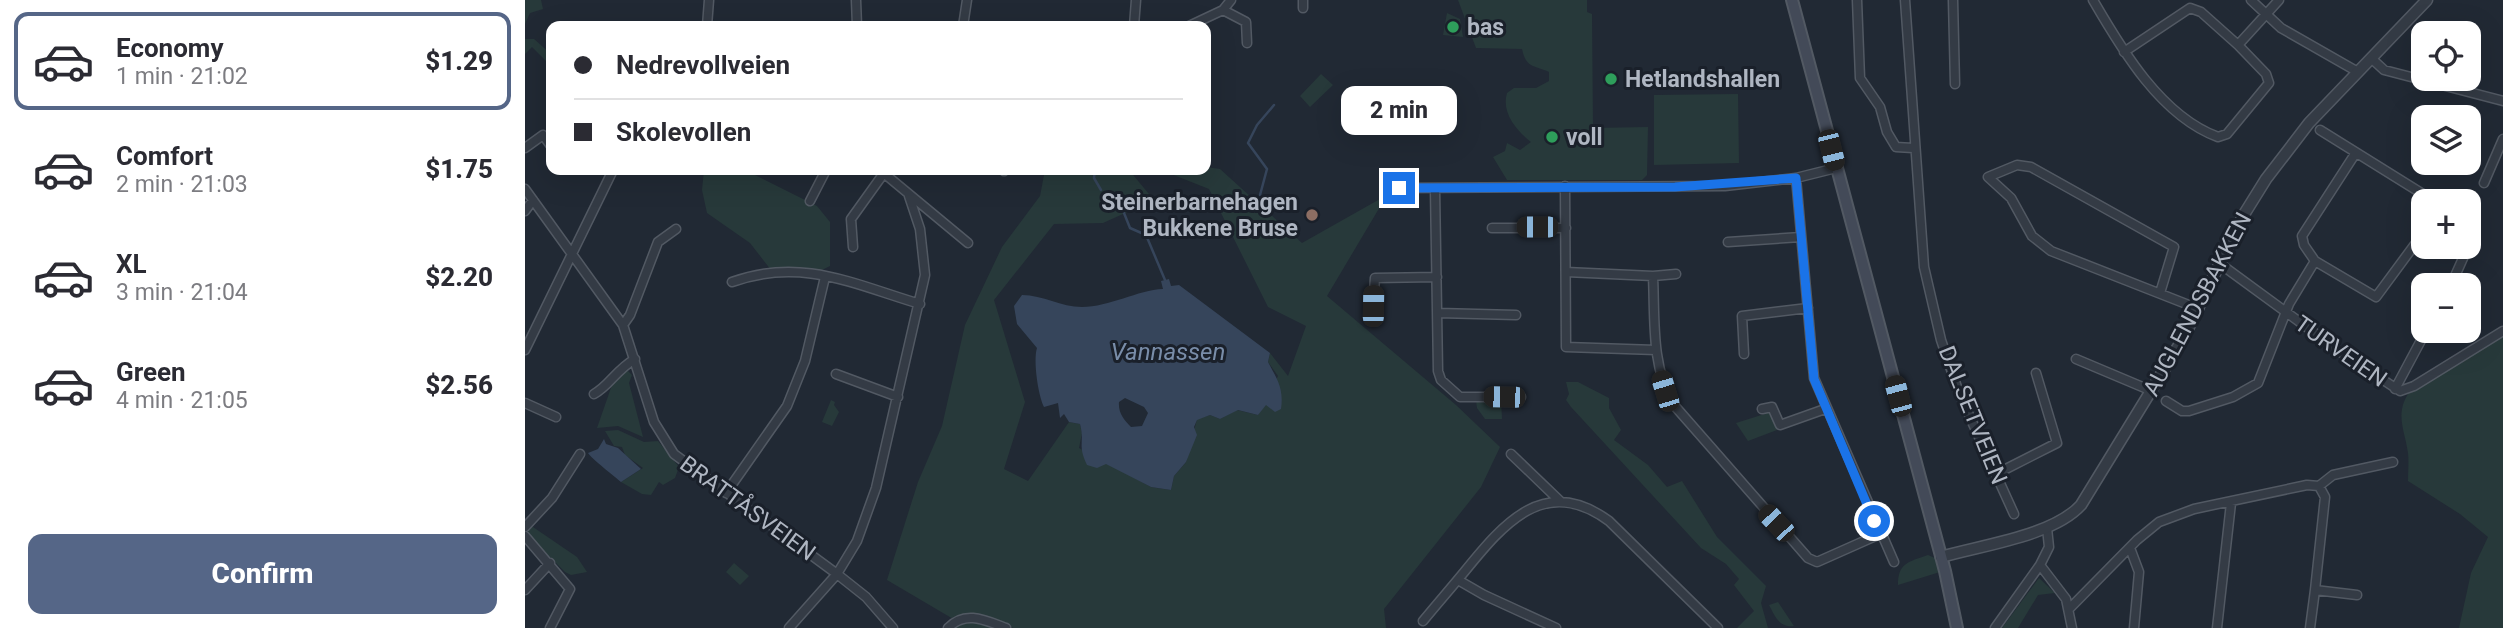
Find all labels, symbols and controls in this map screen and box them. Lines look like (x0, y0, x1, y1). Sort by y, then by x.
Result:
place label: bas (1467, 14, 1504, 41)
marker: bas (1445, 19, 1461, 35)
map controls (2411, 21, 2481, 343)
button: locate (2411, 21, 2481, 91)
icon: car (32, 30, 95, 93)
text: Economy (116, 33, 223, 63)
text: $1.29 (425, 46, 493, 76)
text: Nedrevollveien (616, 50, 790, 80)
text: 1 min · 21:02 (116, 63, 248, 90)
place label: Hetlandshallen (1625, 66, 1780, 93)
marker: Hetlandshallen (1603, 71, 1619, 87)
callout: 2 min (1341, 86, 1457, 136)
text: 2 min (1370, 97, 1428, 124)
button: layers (2411, 105, 2481, 175)
text: Skolevollen (616, 117, 751, 147)
place label: voll (1566, 124, 1603, 151)
car (1816, 127, 1847, 173)
marker: voll (1544, 129, 1560, 145)
icon: car (32, 138, 95, 201)
text: Comfort (116, 141, 213, 171)
text: $1.75 (425, 154, 493, 184)
text: 2 min · 21:03 (116, 171, 248, 198)
route end (1383, 172, 1415, 204)
place label: Steinerbarnehagen Bukkene Bruse (1101, 189, 1298, 242)
button: + (2411, 189, 2481, 259)
marker: Steinerbarnehagen Bukkene Bruse (1304, 207, 1320, 223)
street label: AUGLENDSBAKKEN (2138, 208, 2257, 400)
car (1517, 217, 1559, 238)
icon: car (32, 246, 95, 309)
text: XL (116, 249, 147, 279)
text: $2.20 (425, 262, 493, 292)
button: − (2411, 273, 2481, 343)
text: 3 min · 21:04 (116, 279, 248, 306)
car (1363, 285, 1384, 327)
street label: TURVEIEN (2290, 310, 2392, 393)
water label: Vannassen (1111, 338, 1225, 366)
street label: DALSETVEIEN (1933, 342, 2013, 488)
icon: car (32, 354, 95, 417)
text: Green (116, 357, 186, 387)
car (1649, 368, 1682, 414)
text: $2.56 (425, 370, 493, 400)
car (1883, 373, 1914, 419)
car (1483, 386, 1526, 408)
text: 4 min · 21:05 (116, 387, 248, 414)
street label: BRATTÅSVEIEN (675, 449, 822, 567)
car (1754, 500, 1799, 546)
route start (1858, 505, 1890, 537)
button: Confirm (28, 534, 497, 614)

